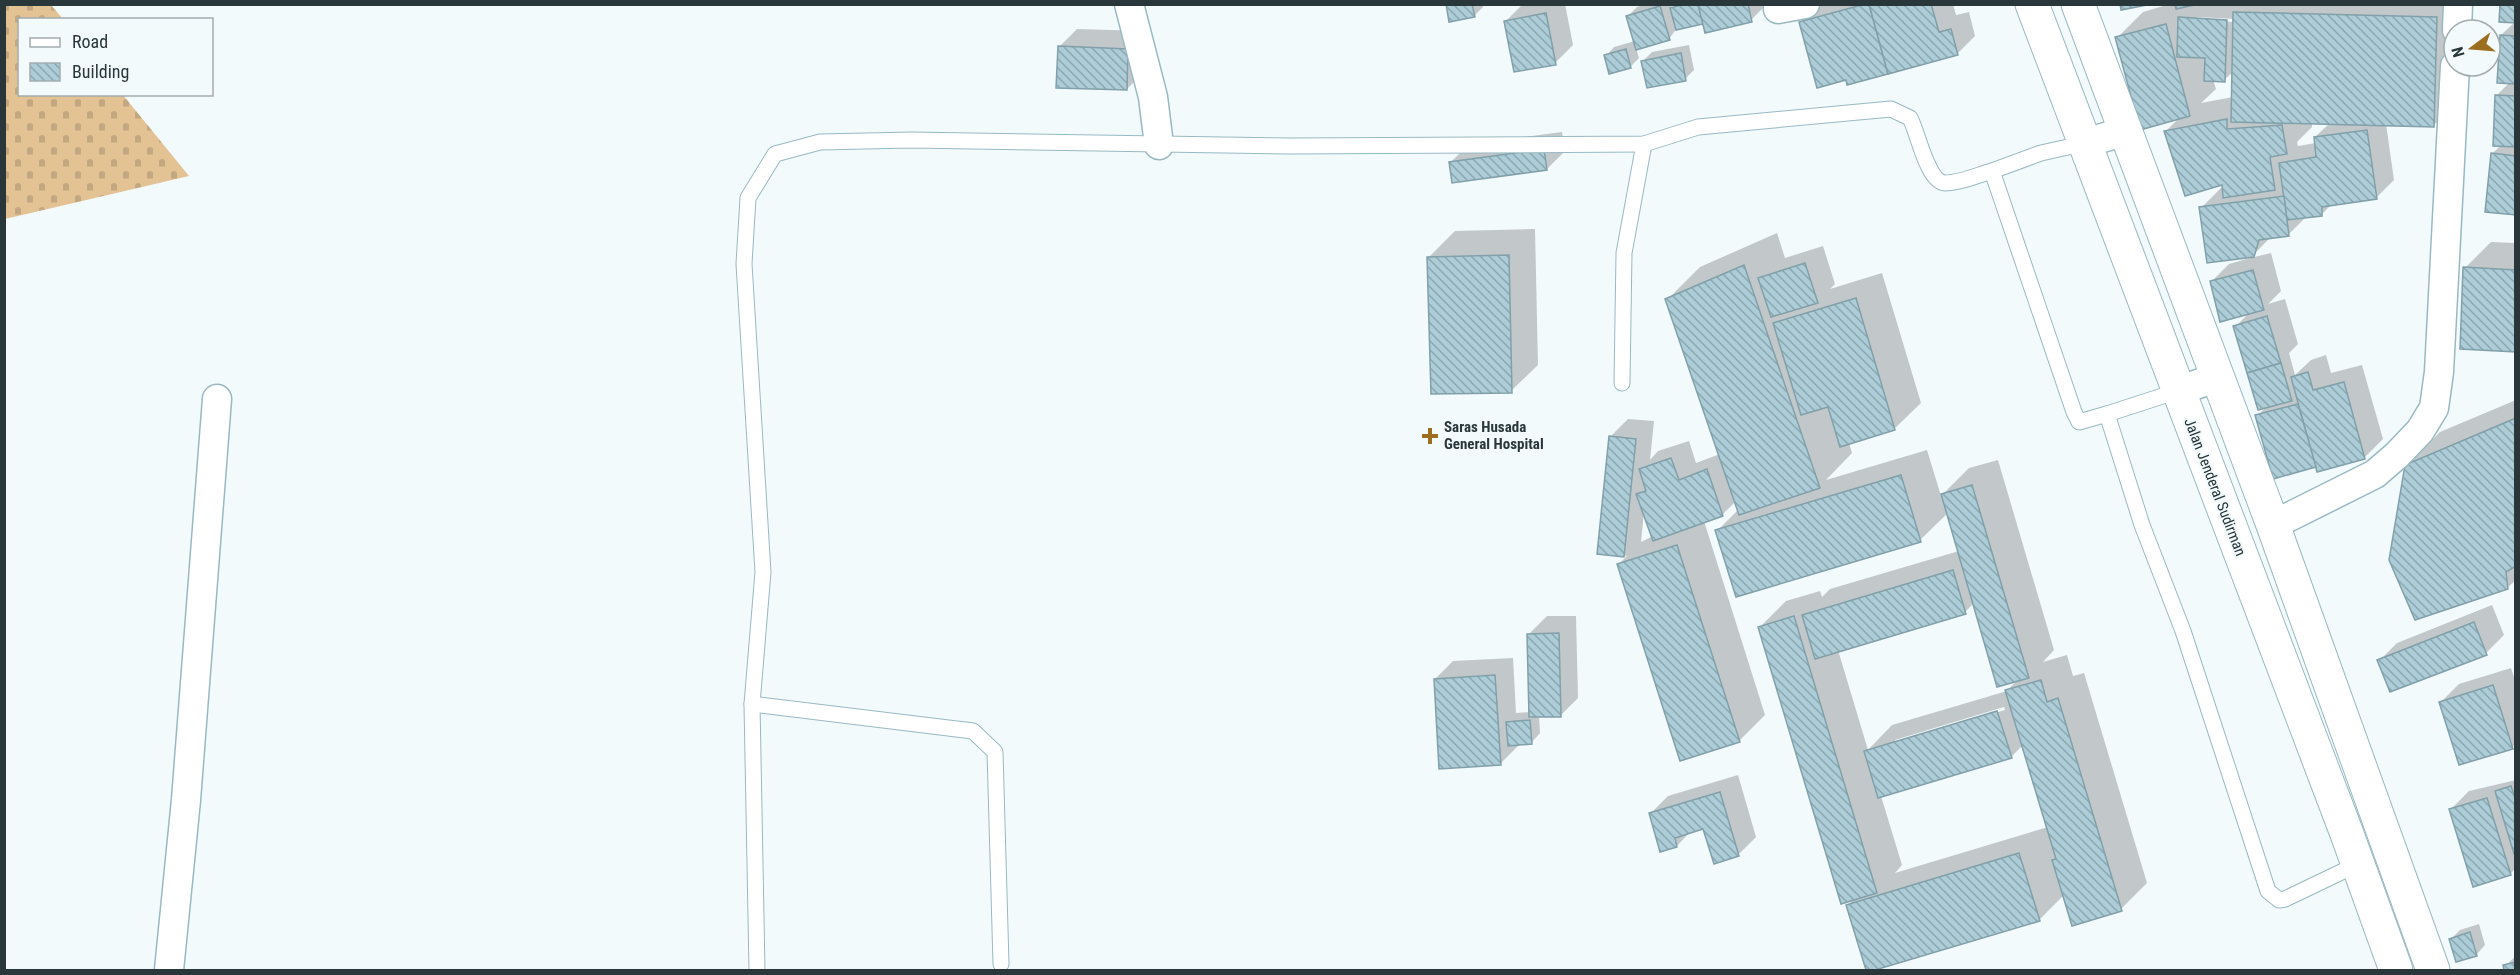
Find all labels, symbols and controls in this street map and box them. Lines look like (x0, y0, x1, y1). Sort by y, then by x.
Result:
legend (18, 18, 213, 96)
north arrow (2442, 18, 2502, 78)
text: Road (72, 31, 108, 52)
text: N (2448, 45, 2469, 59)
text: Building (72, 61, 129, 82)
street label: Jalan Jenderal Sudirman (2180, 415, 2250, 559)
place label: Saras Husada General Hospital (1444, 418, 1544, 453)
marker: Saras Husada General Hospital (1421, 427, 1439, 445)

